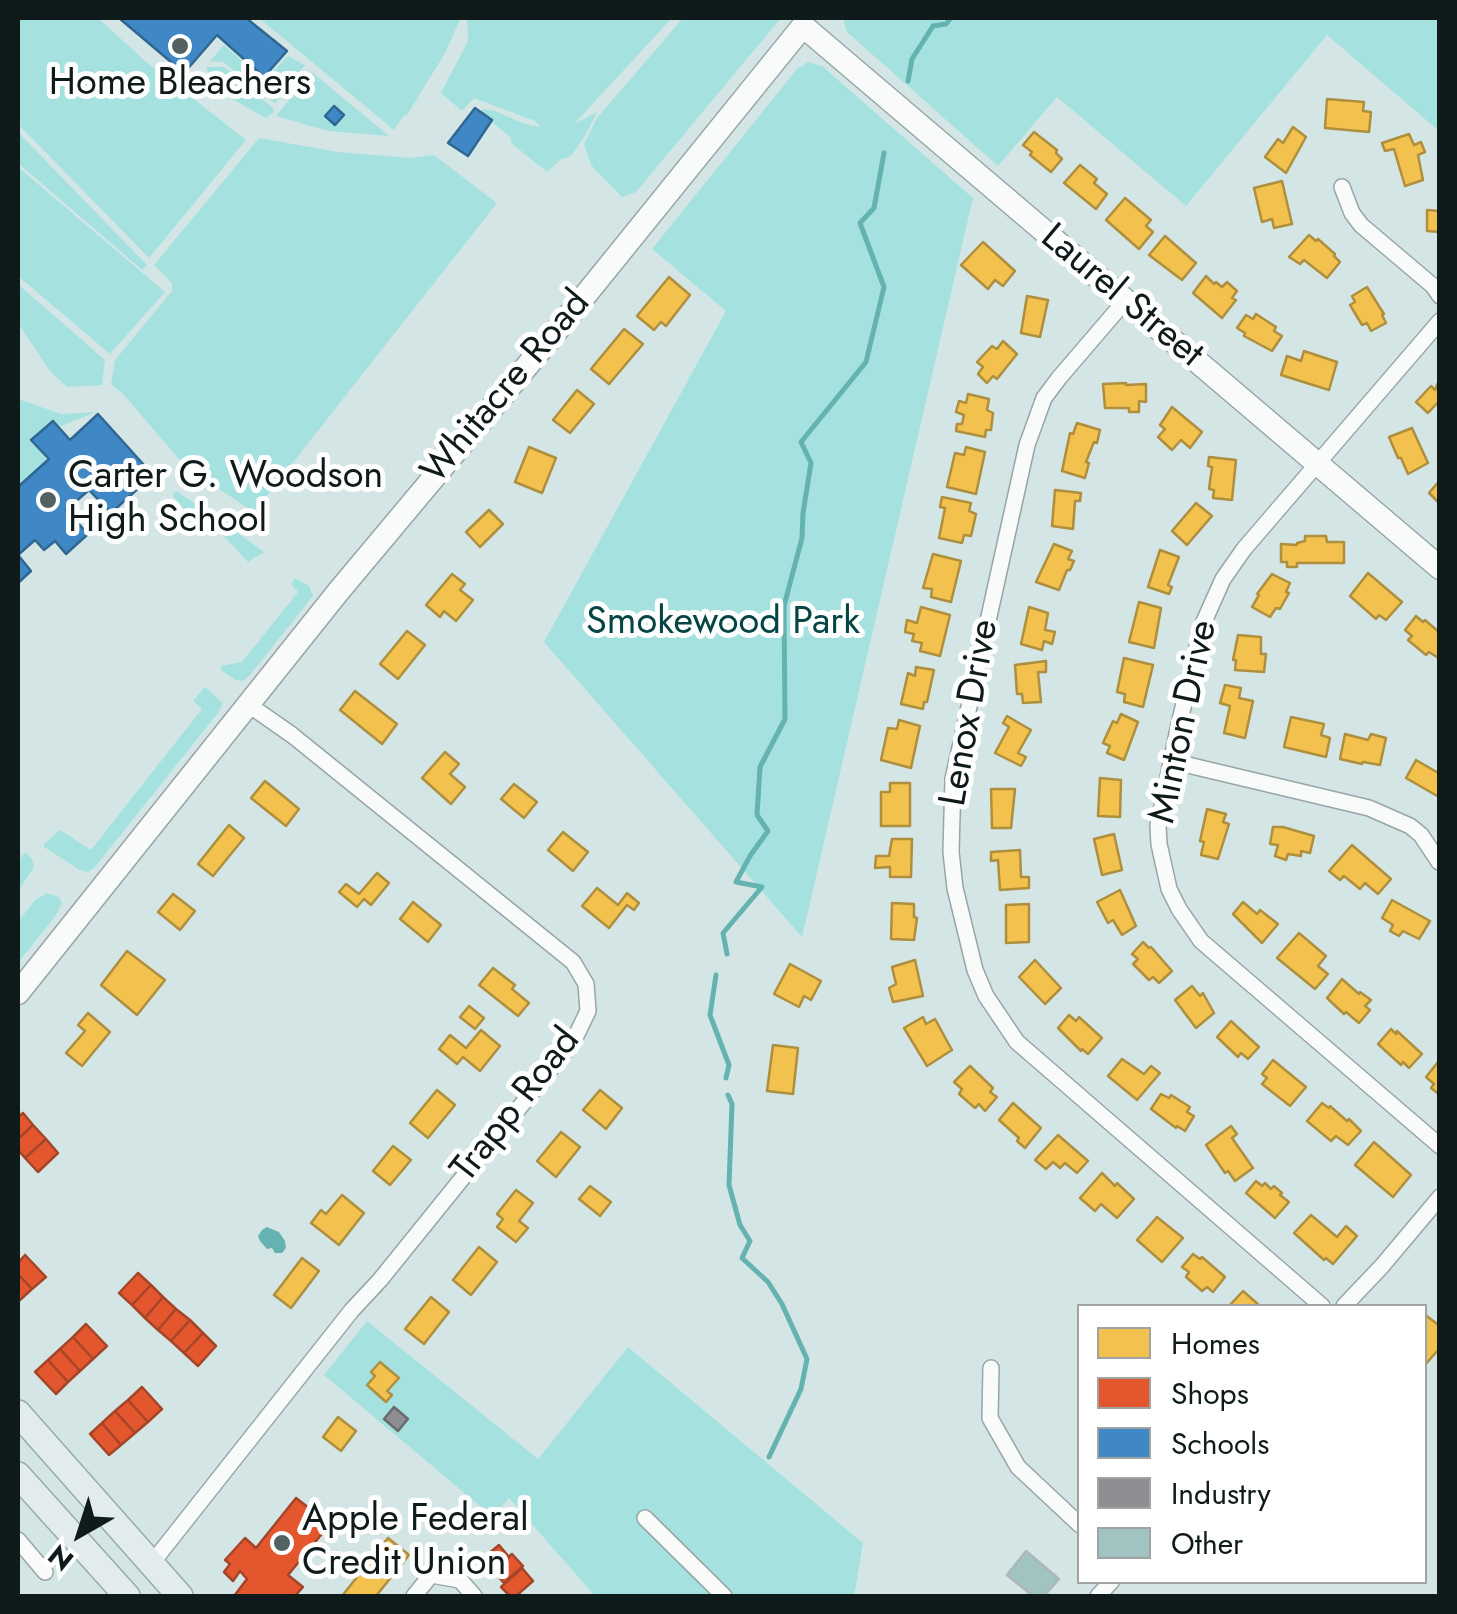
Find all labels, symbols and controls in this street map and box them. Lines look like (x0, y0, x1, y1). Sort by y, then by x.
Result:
marker: Home Bleachers (169, 35, 191, 57)
place label: Home Bleachers (49, 62, 311, 108)
street label: Laurel Street (1030, 216, 1212, 378)
street label: Whitacre Road (413, 282, 601, 494)
place label: Carter G. Woodson High School (68, 455, 383, 544)
marker: Carter G. Woodson High School (37, 489, 59, 511)
park label: Smokewood Park (586, 601, 860, 647)
street label: Lenox Drive (932, 616, 1010, 810)
street label: Minton Drive (1141, 616, 1229, 828)
street label: Trapp Road (443, 1020, 591, 1192)
legend (1077, 1304, 1427, 1584)
text: Homes (1171, 1322, 1260, 1365)
text: Shops (1171, 1372, 1249, 1415)
text: Schools (1171, 1422, 1269, 1465)
text: Industry (1171, 1472, 1271, 1515)
north arrow (30, 1484, 130, 1584)
place label: Apple Federal Credit Union (302, 1498, 529, 1588)
text: Other (1171, 1522, 1243, 1565)
marker: Apple Federal Credit Union (271, 1532, 293, 1554)
text: N (39, 1535, 82, 1581)

